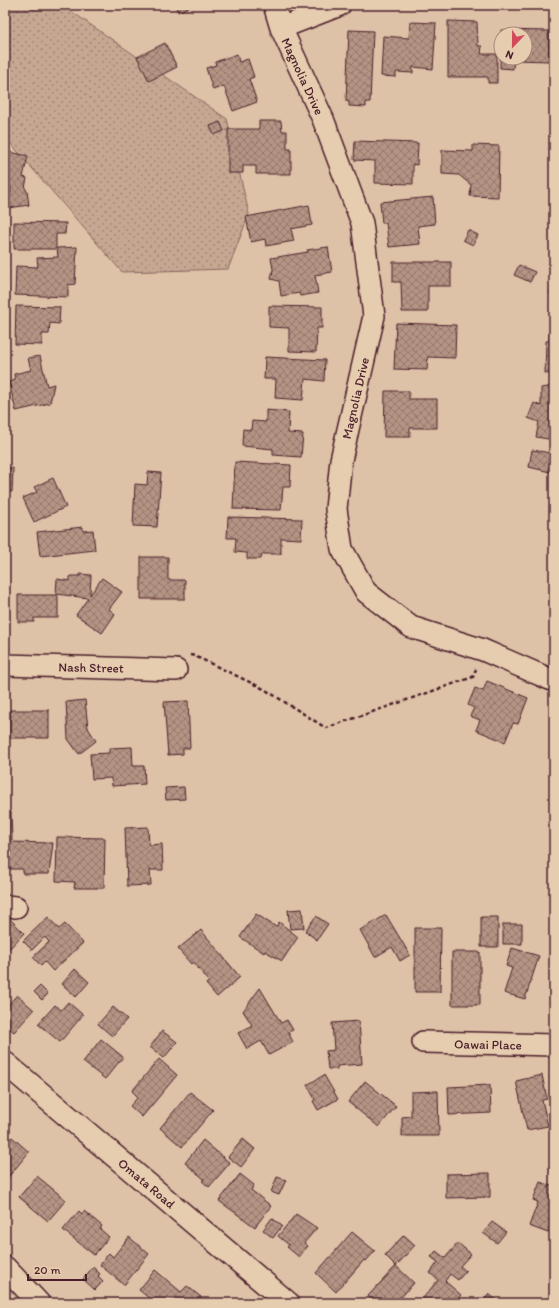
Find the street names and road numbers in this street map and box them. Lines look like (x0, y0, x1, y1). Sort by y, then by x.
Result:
street label: Magnolia Drive (278, 35, 327, 117)
street label: Magnolia Drive (339, 356, 372, 440)
street label: Nash Street (58, 659, 124, 676)
street label: Oawai Place (454, 1036, 522, 1053)
street label: Omata Road (115, 1155, 178, 1212)

